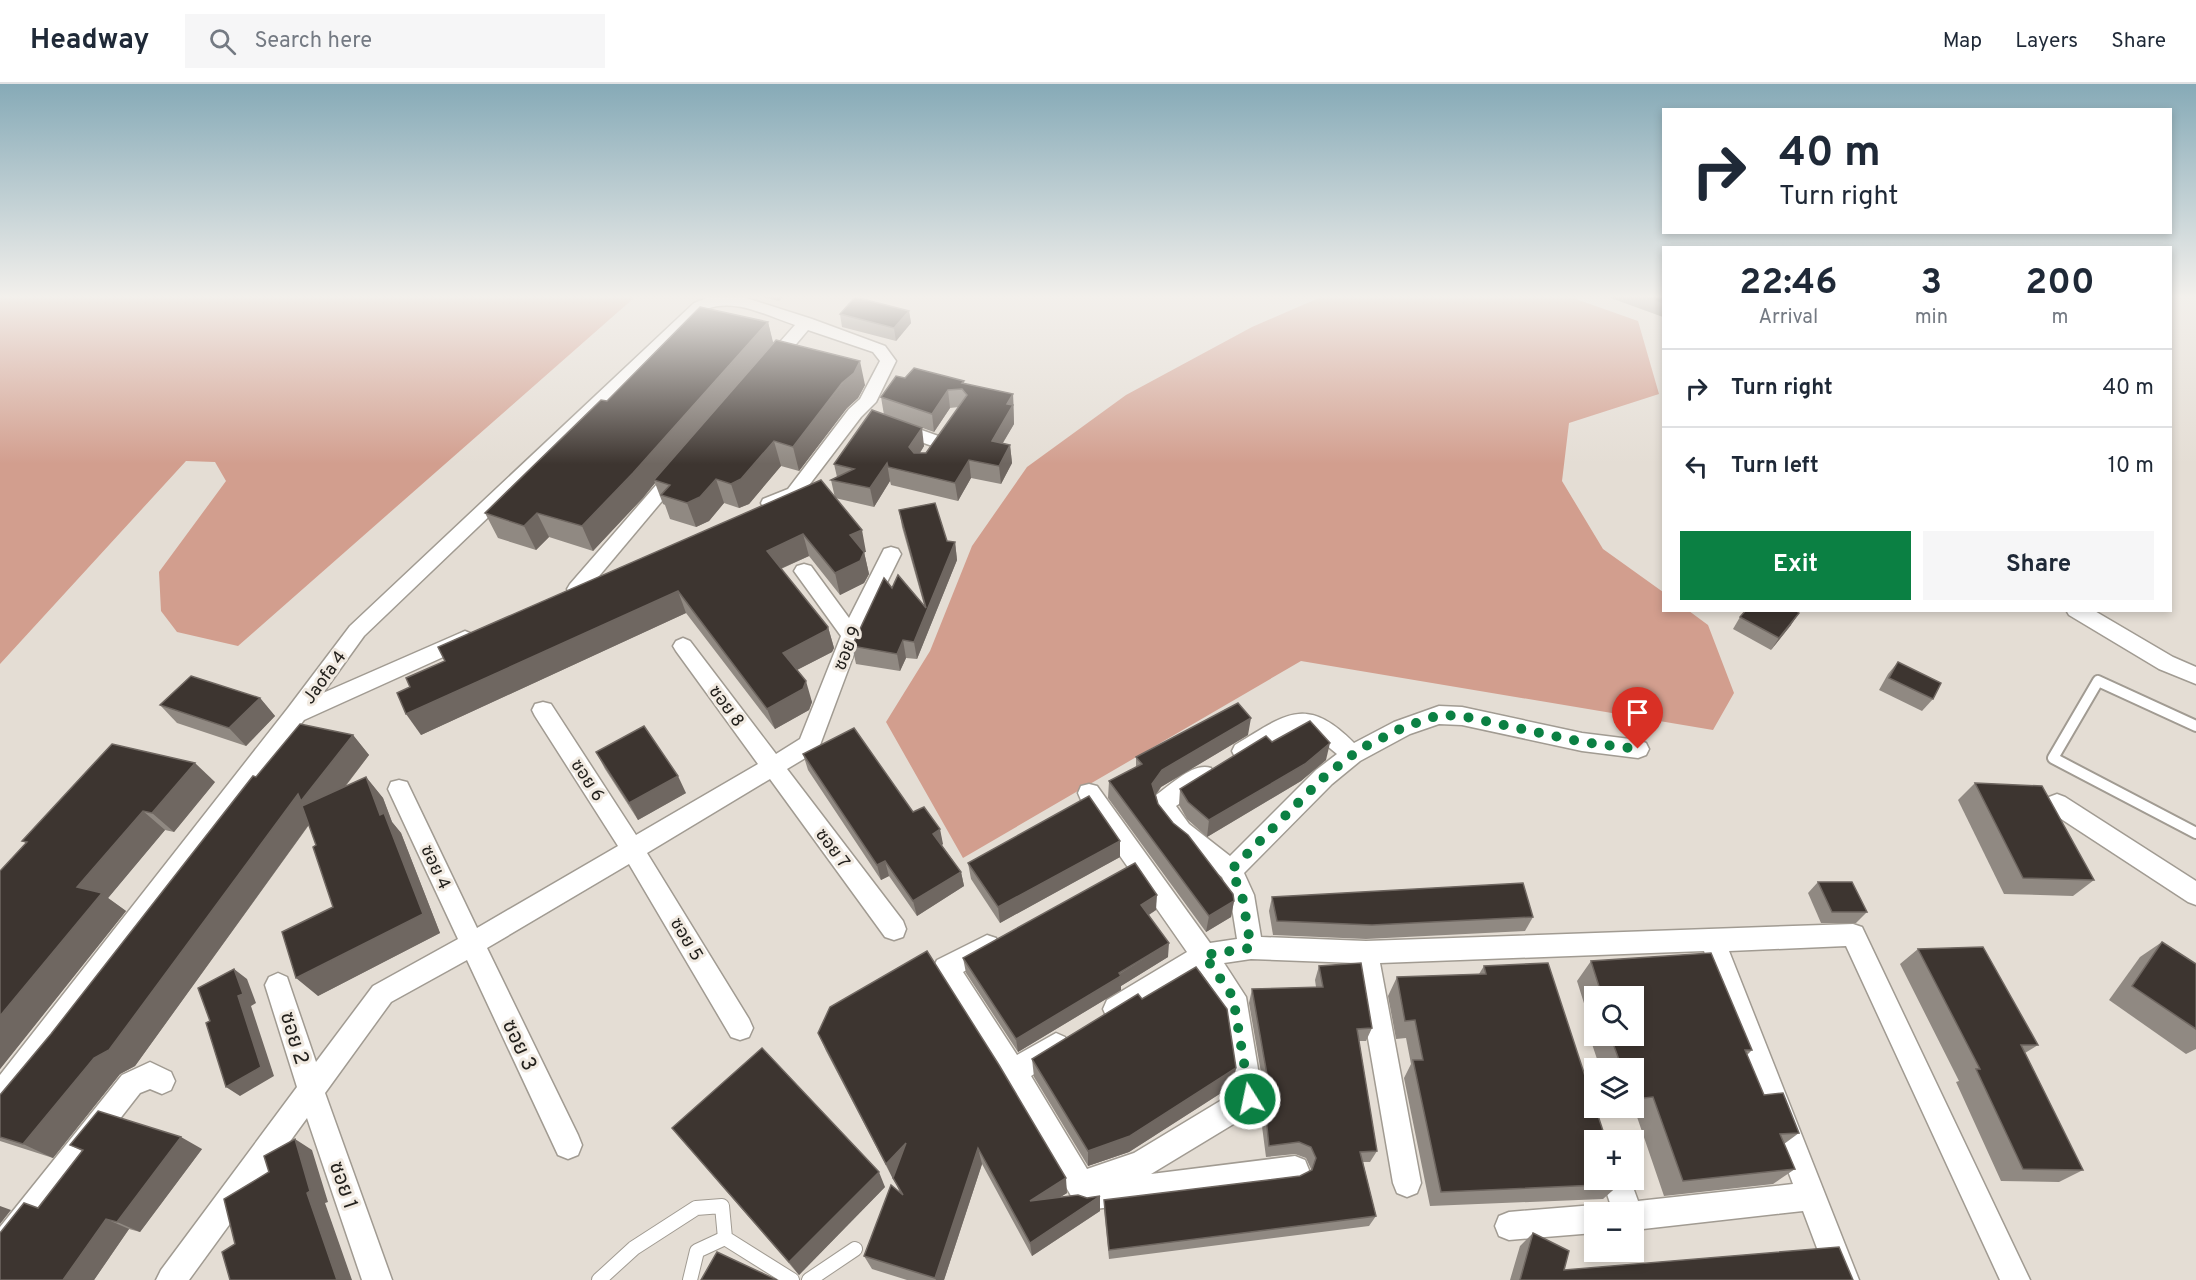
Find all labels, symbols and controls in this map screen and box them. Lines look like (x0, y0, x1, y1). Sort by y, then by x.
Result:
search box (185, 14, 605, 68)
text: Headway (30, 23, 149, 59)
icon: search (206, 25, 239, 58)
text: Search here (254, 28, 372, 55)
text: Map (1943, 28, 1982, 55)
text: Layers (2015, 28, 2078, 55)
text: Share (2111, 28, 2166, 55)
text: 40 m (1779, 128, 1881, 181)
icon: right (1680, 132, 1758, 210)
text: Turn right (1779, 180, 1898, 214)
text: 22:46 (1739, 261, 1837, 307)
text: 3 (1920, 261, 1942, 307)
text: 200 (2025, 261, 2095, 307)
text: Arrival (1759, 305, 1818, 331)
text: min (1915, 305, 1948, 331)
text: m (2051, 305, 2068, 331)
icon: right (1680, 372, 1713, 405)
text: Turn right (1731, 375, 1833, 402)
text: 40 m (2102, 375, 2154, 402)
icon: left (1680, 450, 1713, 483)
text: Turn left (1731, 453, 1819, 480)
text: 10 m (2108, 453, 2154, 480)
button: Exit (1680, 531, 1911, 600)
button: Share (1923, 531, 2154, 600)
street label: ซอย 9 (829, 623, 868, 674)
street label: Jaofa 4 (298, 647, 352, 709)
street label: ซอย 8 (703, 681, 749, 732)
pin (1612, 687, 1663, 749)
icon: arrive (1621, 696, 1654, 729)
street label: ซอย 6 (565, 755, 609, 806)
street label: ซอย 7 (809, 824, 854, 873)
street label: ซอย 4 (414, 842, 455, 894)
street label: ซอย 5 (664, 914, 708, 966)
map controls (1584, 986, 1644, 1262)
button: search (1584, 986, 1644, 1046)
street label: ซอย 2 (273, 1009, 314, 1068)
street label: ซอย 3 (495, 1016, 542, 1076)
button: layers (1584, 1058, 1644, 1118)
position arrow (1218, 1067, 1282, 1131)
button: + (1584, 1130, 1644, 1190)
street label: ซอย 1 (322, 1158, 363, 1213)
button: − (1584, 1202, 1644, 1262)

